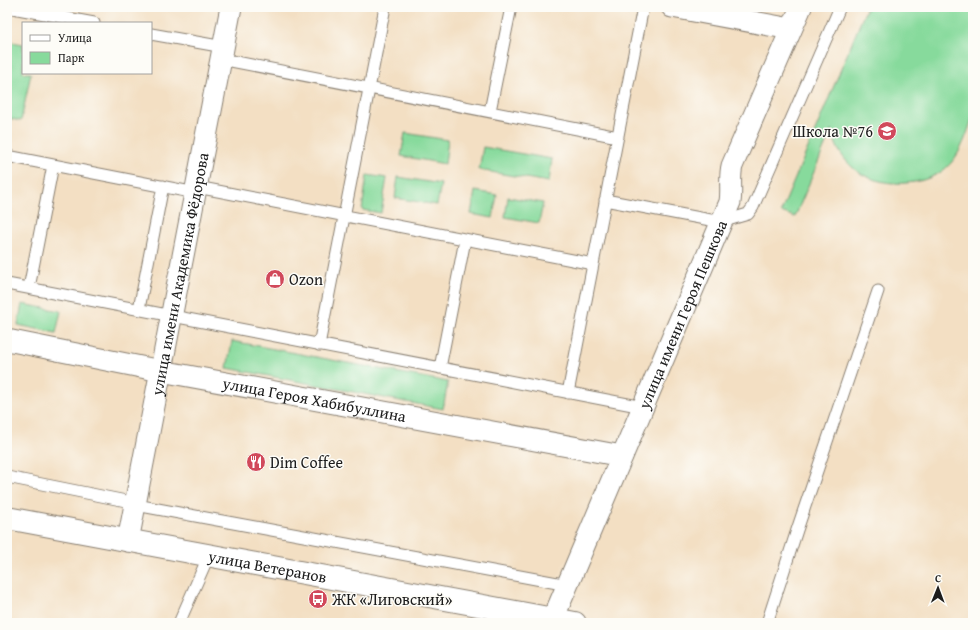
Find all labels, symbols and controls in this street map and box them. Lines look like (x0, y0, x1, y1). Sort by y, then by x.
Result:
legend (22, 22, 152, 74)
text: Улица (58, 29, 92, 46)
text: Парк (58, 49, 85, 66)
place label: Школа №76 (793, 119, 873, 143)
school or university icon: Школа №76 (876, 120, 898, 142)
street label: улица имени Академика Фёдорова (144, 150, 215, 398)
street label: улица имени Героя Пешкова (631, 216, 733, 413)
place label: Ozon (289, 267, 323, 291)
shop icon: Ozon (264, 268, 286, 290)
street label: улица Героя Хабибуллина (220, 370, 408, 428)
place label: Dim Coffee (270, 450, 343, 474)
restaurant icon: Dim Coffee (245, 451, 267, 473)
street label: улица Ветеранов (205, 543, 329, 589)
north arrow (918, 568, 958, 608)
text: С (935, 570, 941, 586)
place label: ЖК «Лиговский» (331, 587, 452, 611)
bus stop icon: ЖК «Лиговский» (307, 588, 329, 610)

